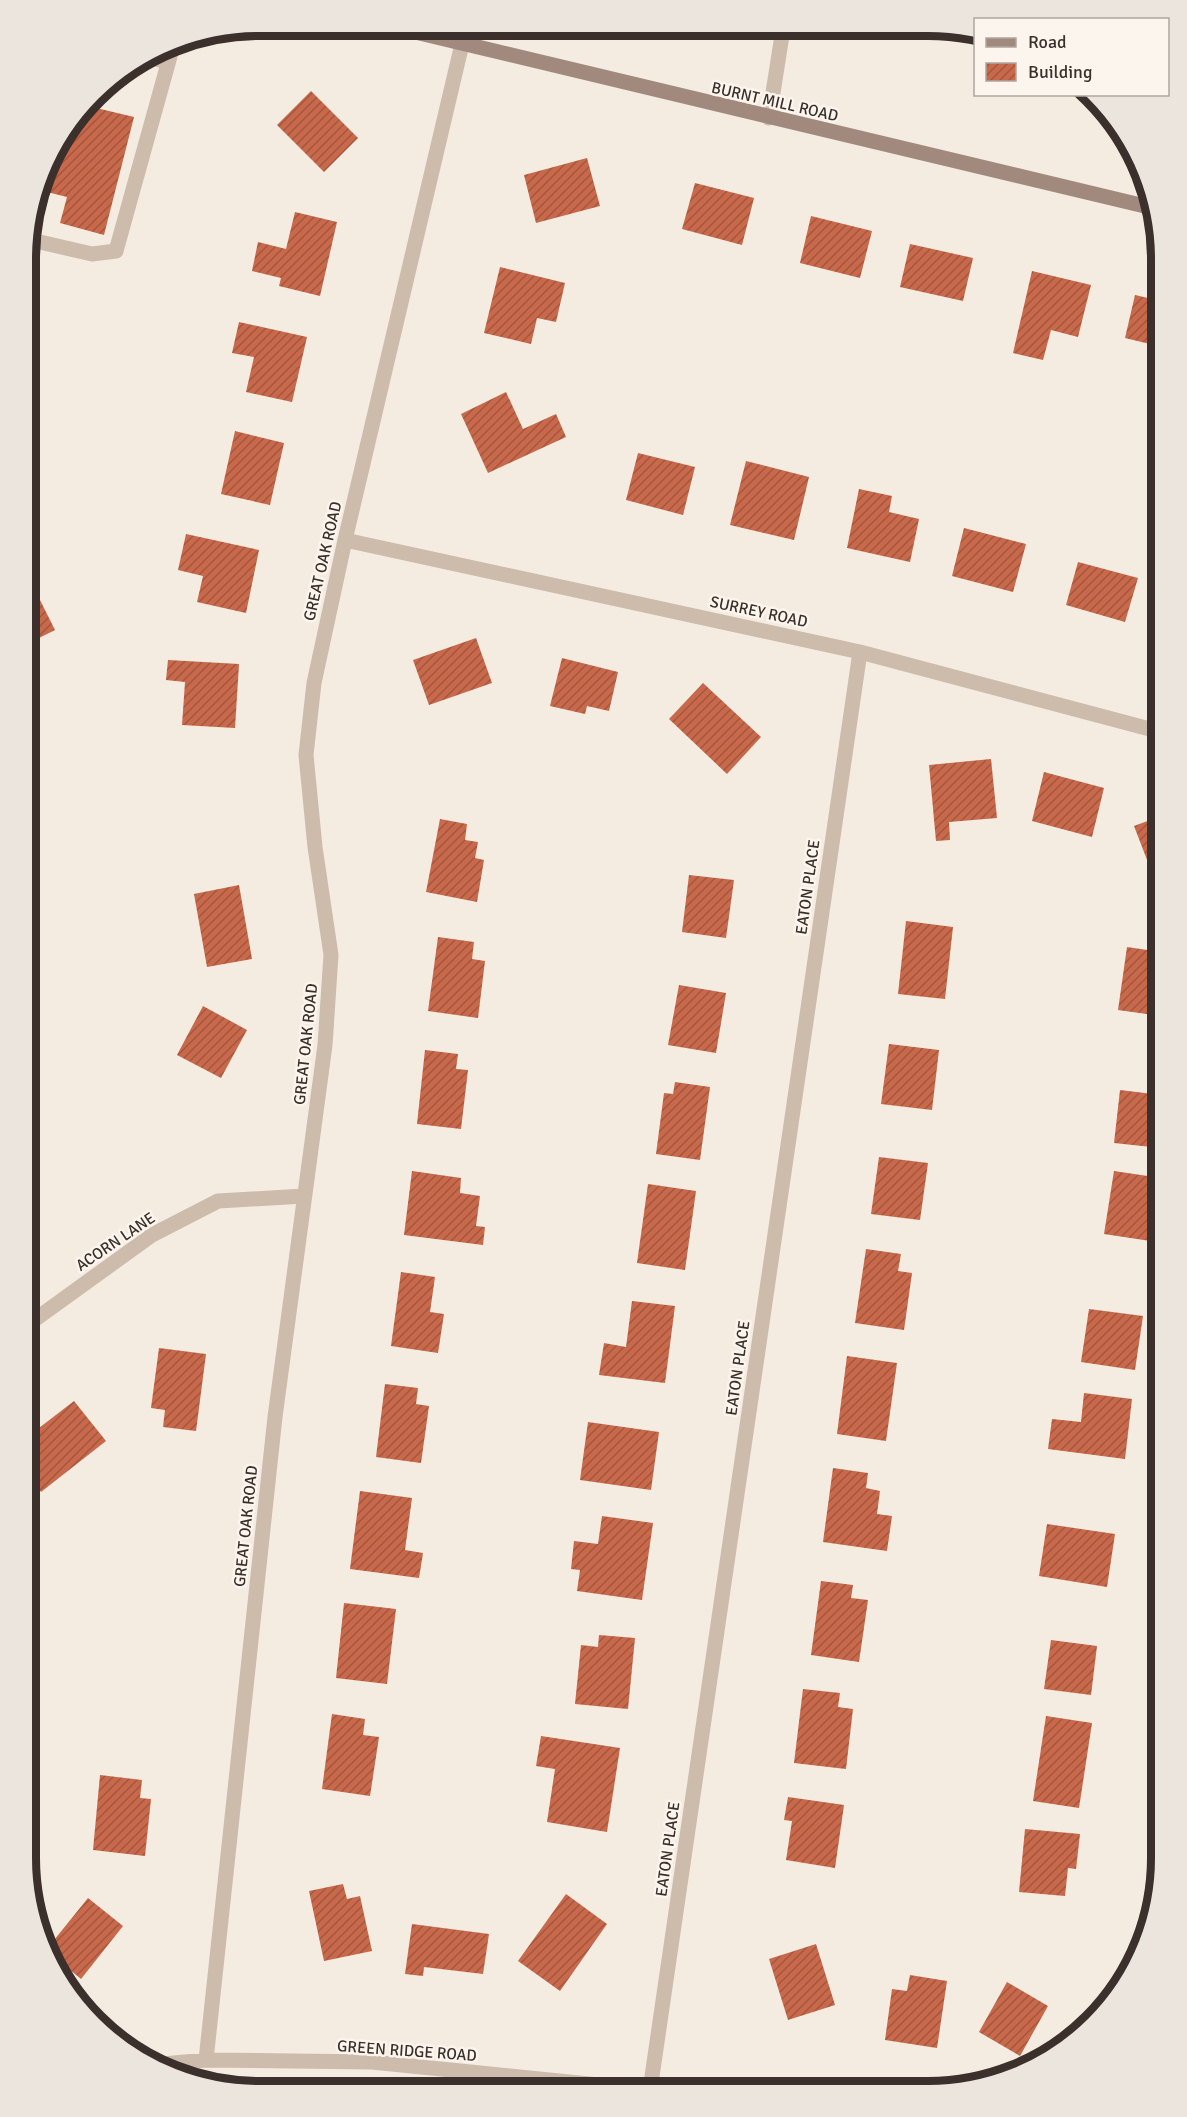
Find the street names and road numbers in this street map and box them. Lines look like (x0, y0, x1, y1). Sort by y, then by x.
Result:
street label: BURNT MILL ROAD (709, 78, 840, 126)
street label: GREAT OAK ROAD (299, 499, 346, 623)
street label: SURREY ROAD (708, 592, 809, 632)
street label: EATON PLACE (791, 838, 825, 936)
street label: GREAT OAK ROAD (290, 982, 322, 1106)
street label: ACORN LANE (72, 1208, 159, 1276)
street label: EATON PLACE (721, 1319, 755, 1417)
street label: GREAT OAK ROAD (230, 1464, 262, 1588)
street label: EATON PLACE (651, 1800, 685, 1898)
street label: GREEN RIDGE ROAD (337, 2036, 477, 2066)

